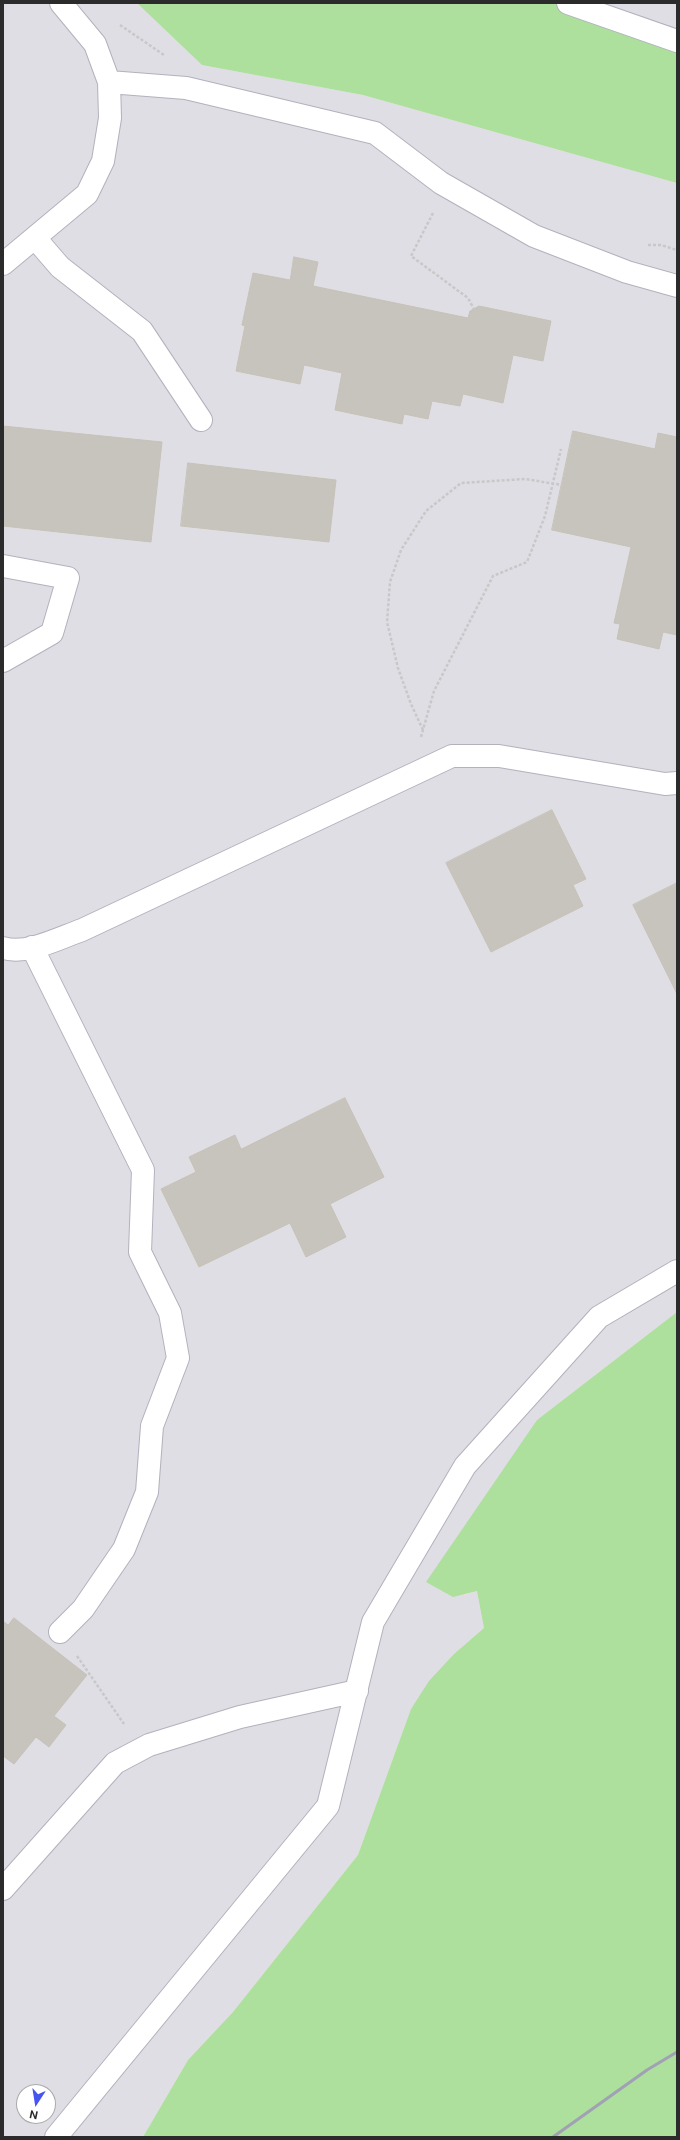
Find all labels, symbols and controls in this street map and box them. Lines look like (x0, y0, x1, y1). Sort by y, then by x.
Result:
north arrow (16, 2084, 56, 2124)
text: N (28, 2108, 39, 2122)

